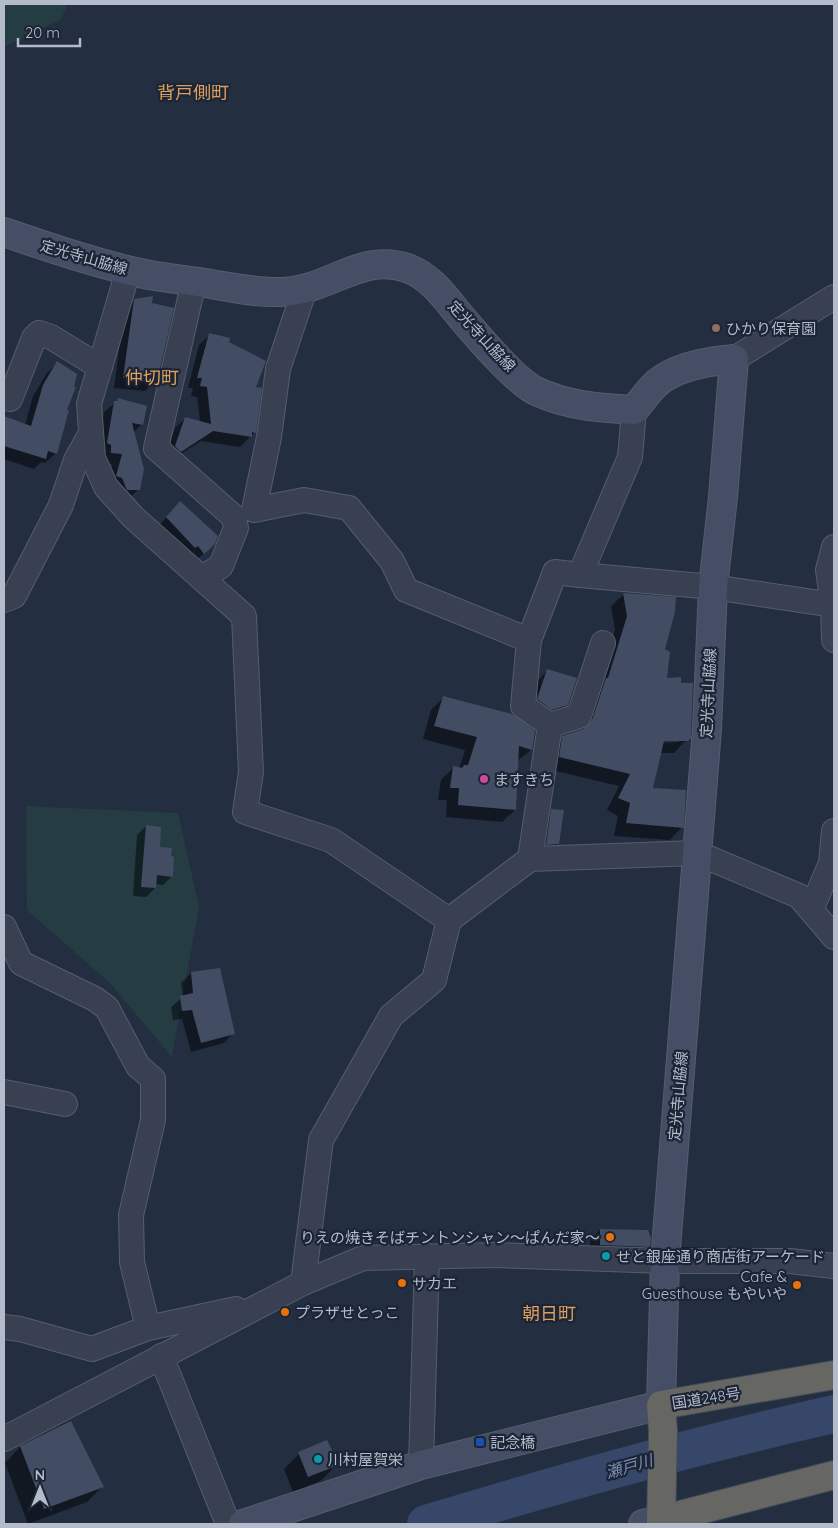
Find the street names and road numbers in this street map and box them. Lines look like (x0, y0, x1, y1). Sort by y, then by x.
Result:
street label: 定光寺山脇線 (38, 235, 130, 279)
street label: 定光寺山脇線 (444, 297, 520, 375)
street label: 定光寺山脇線 (696, 648, 720, 738)
street label: 定光寺山脇線 (665, 1050, 691, 1142)
street label: 国道248号 (670, 1383, 742, 1413)

